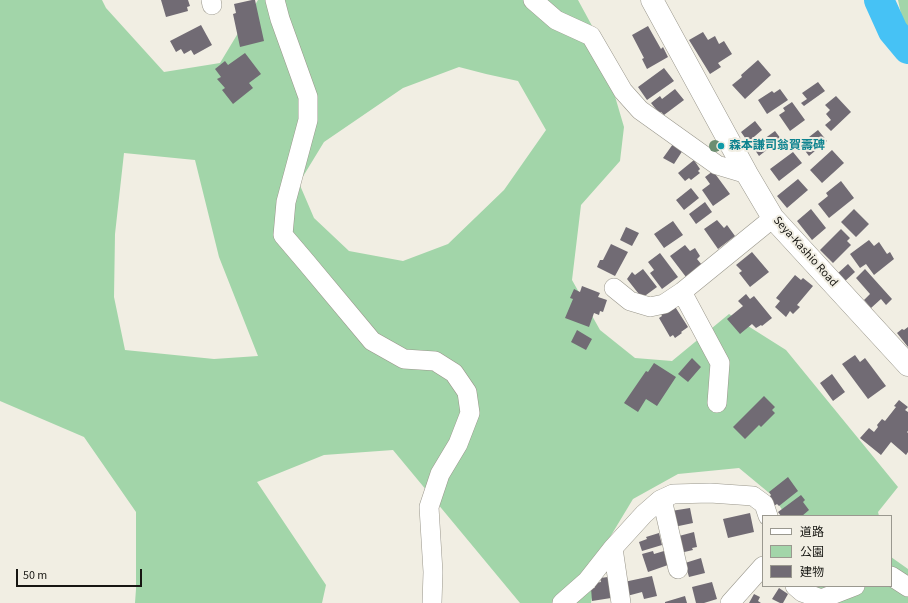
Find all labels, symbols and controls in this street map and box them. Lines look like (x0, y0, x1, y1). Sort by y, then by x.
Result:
place label: 森本謙司翁賀壽碑 (729, 139, 825, 153)
marker: 森本謙司翁賀壽碑 (716, 141, 726, 151)
street label: Seya-Kashio Road (770, 214, 840, 290)
legend (762, 515, 892, 587)
text: 道路 (800, 524, 824, 541)
text: 公園 (800, 544, 824, 561)
scale bar (18, 561, 144, 587)
text: 建物 (800, 564, 824, 581)
text: 50 m (23, 567, 47, 584)

